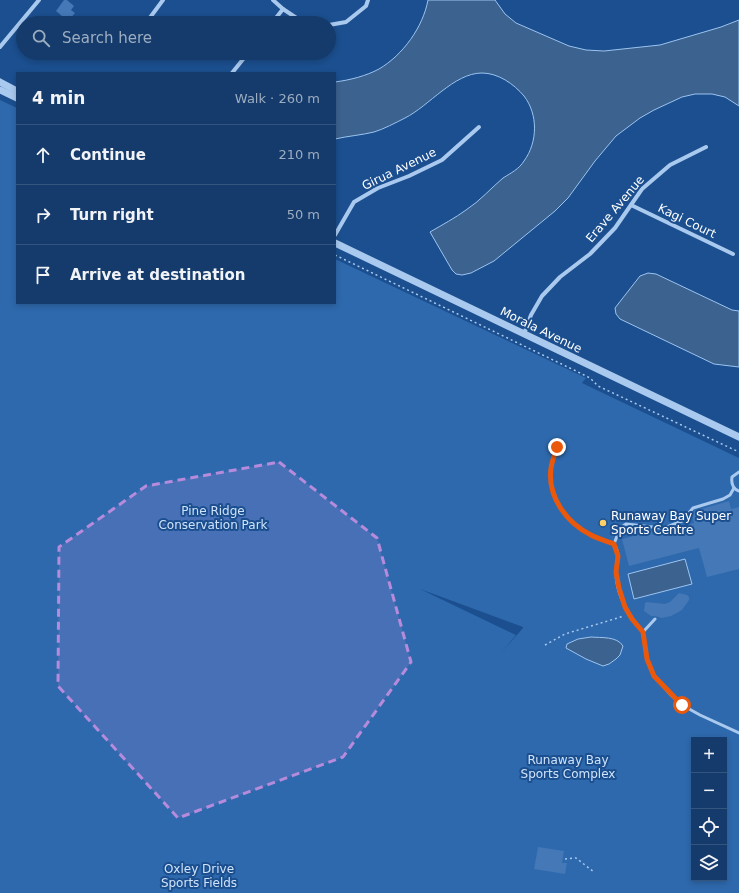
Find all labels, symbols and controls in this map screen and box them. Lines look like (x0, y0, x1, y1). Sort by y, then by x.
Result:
search box (16, 16, 336, 60)
icon: search (30, 27, 52, 49)
text: Search here (62, 29, 152, 47)
text: 4 min (32, 88, 85, 108)
text: Walk · 260 m (235, 91, 320, 106)
icon: ahead (32, 144, 54, 166)
street label: Girua Avenue (360, 145, 438, 193)
text: Continue (70, 146, 146, 164)
text: 210 m (278, 147, 320, 162)
street label: Erave Avenue (583, 173, 647, 245)
street label: Kagi Court (656, 201, 719, 241)
icon: right (32, 204, 54, 226)
text: Turn right (70, 206, 154, 224)
text: 50 m (287, 207, 320, 222)
icon: arrive (32, 264, 54, 286)
text: Arrive at destination (70, 266, 245, 284)
street label: Morala Avenue (498, 304, 584, 356)
route end (548, 438, 566, 456)
park label: Pine Ridge Conservation Park (158, 504, 268, 532)
place label: Runaway Bay Super Sports Centre (611, 509, 731, 537)
marker: Runaway Bay Super Sports Centre (598, 518, 608, 528)
route start (673, 696, 691, 714)
map controls (691, 737, 727, 881)
button: + (691, 737, 727, 773)
park label: Runaway Bay Sports Complex (521, 753, 615, 781)
button: − (691, 773, 727, 809)
button: locate (691, 809, 727, 845)
button: layers (691, 845, 727, 881)
park label: Oxley Drive Sports Fields (161, 862, 237, 890)

